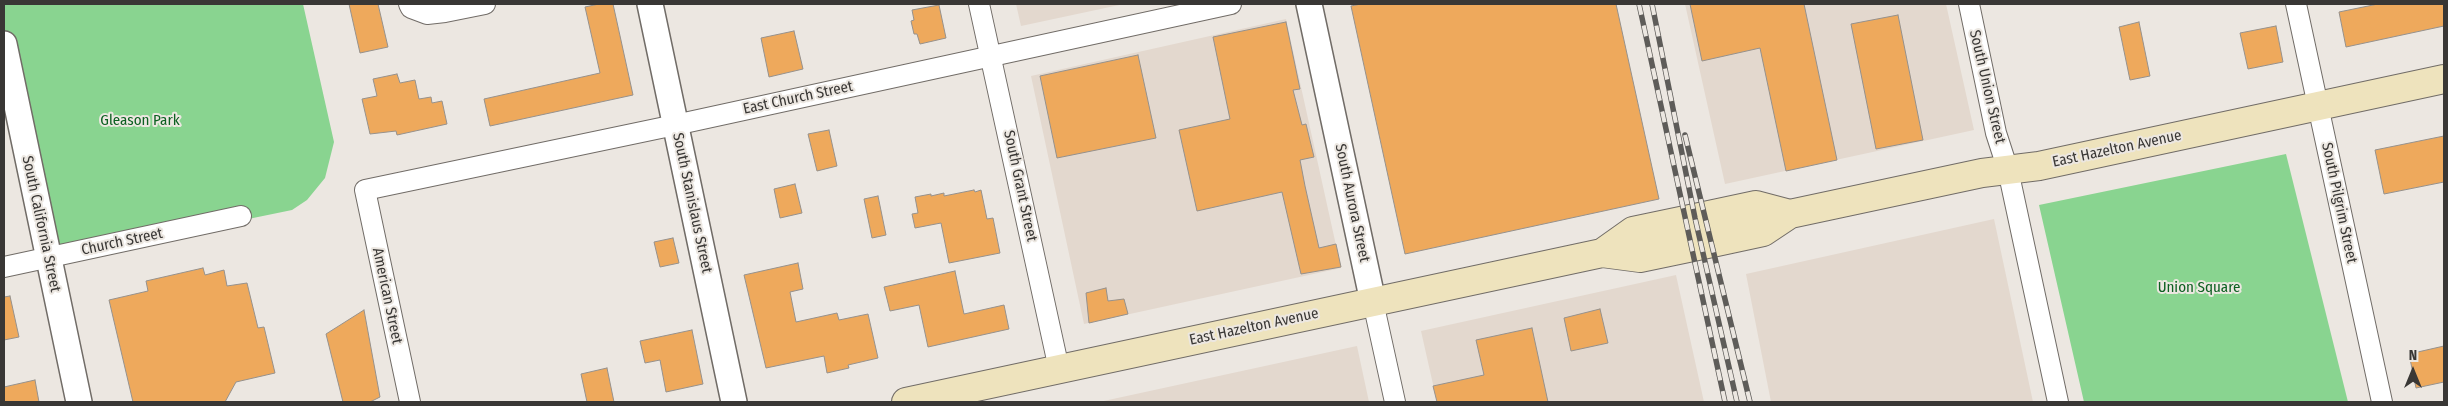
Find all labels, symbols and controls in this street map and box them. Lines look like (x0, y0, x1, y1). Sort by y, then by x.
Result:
street label: South Union Street (1965, 28, 2009, 146)
street label: East Church Street (741, 78, 855, 118)
park label: Gleason Park (100, 112, 180, 130)
street label: East Hazelton Avenue (2051, 127, 2183, 171)
street label: South Grant Street (999, 129, 1041, 243)
street label: South Stanislaus Street (668, 131, 716, 275)
street label: South Pilgrim Street (2317, 141, 2361, 265)
street label: South Aurora Street (1331, 142, 1373, 264)
street label: South California Street (18, 154, 64, 294)
street label: Church Street (80, 225, 164, 259)
street label: American Street (368, 246, 406, 346)
park label: Union Square (2158, 279, 2240, 297)
street label: East Hazelton Avenue (1188, 305, 1320, 349)
north arrow (2388, 346, 2438, 396)
text: N (2409, 347, 2417, 364)

